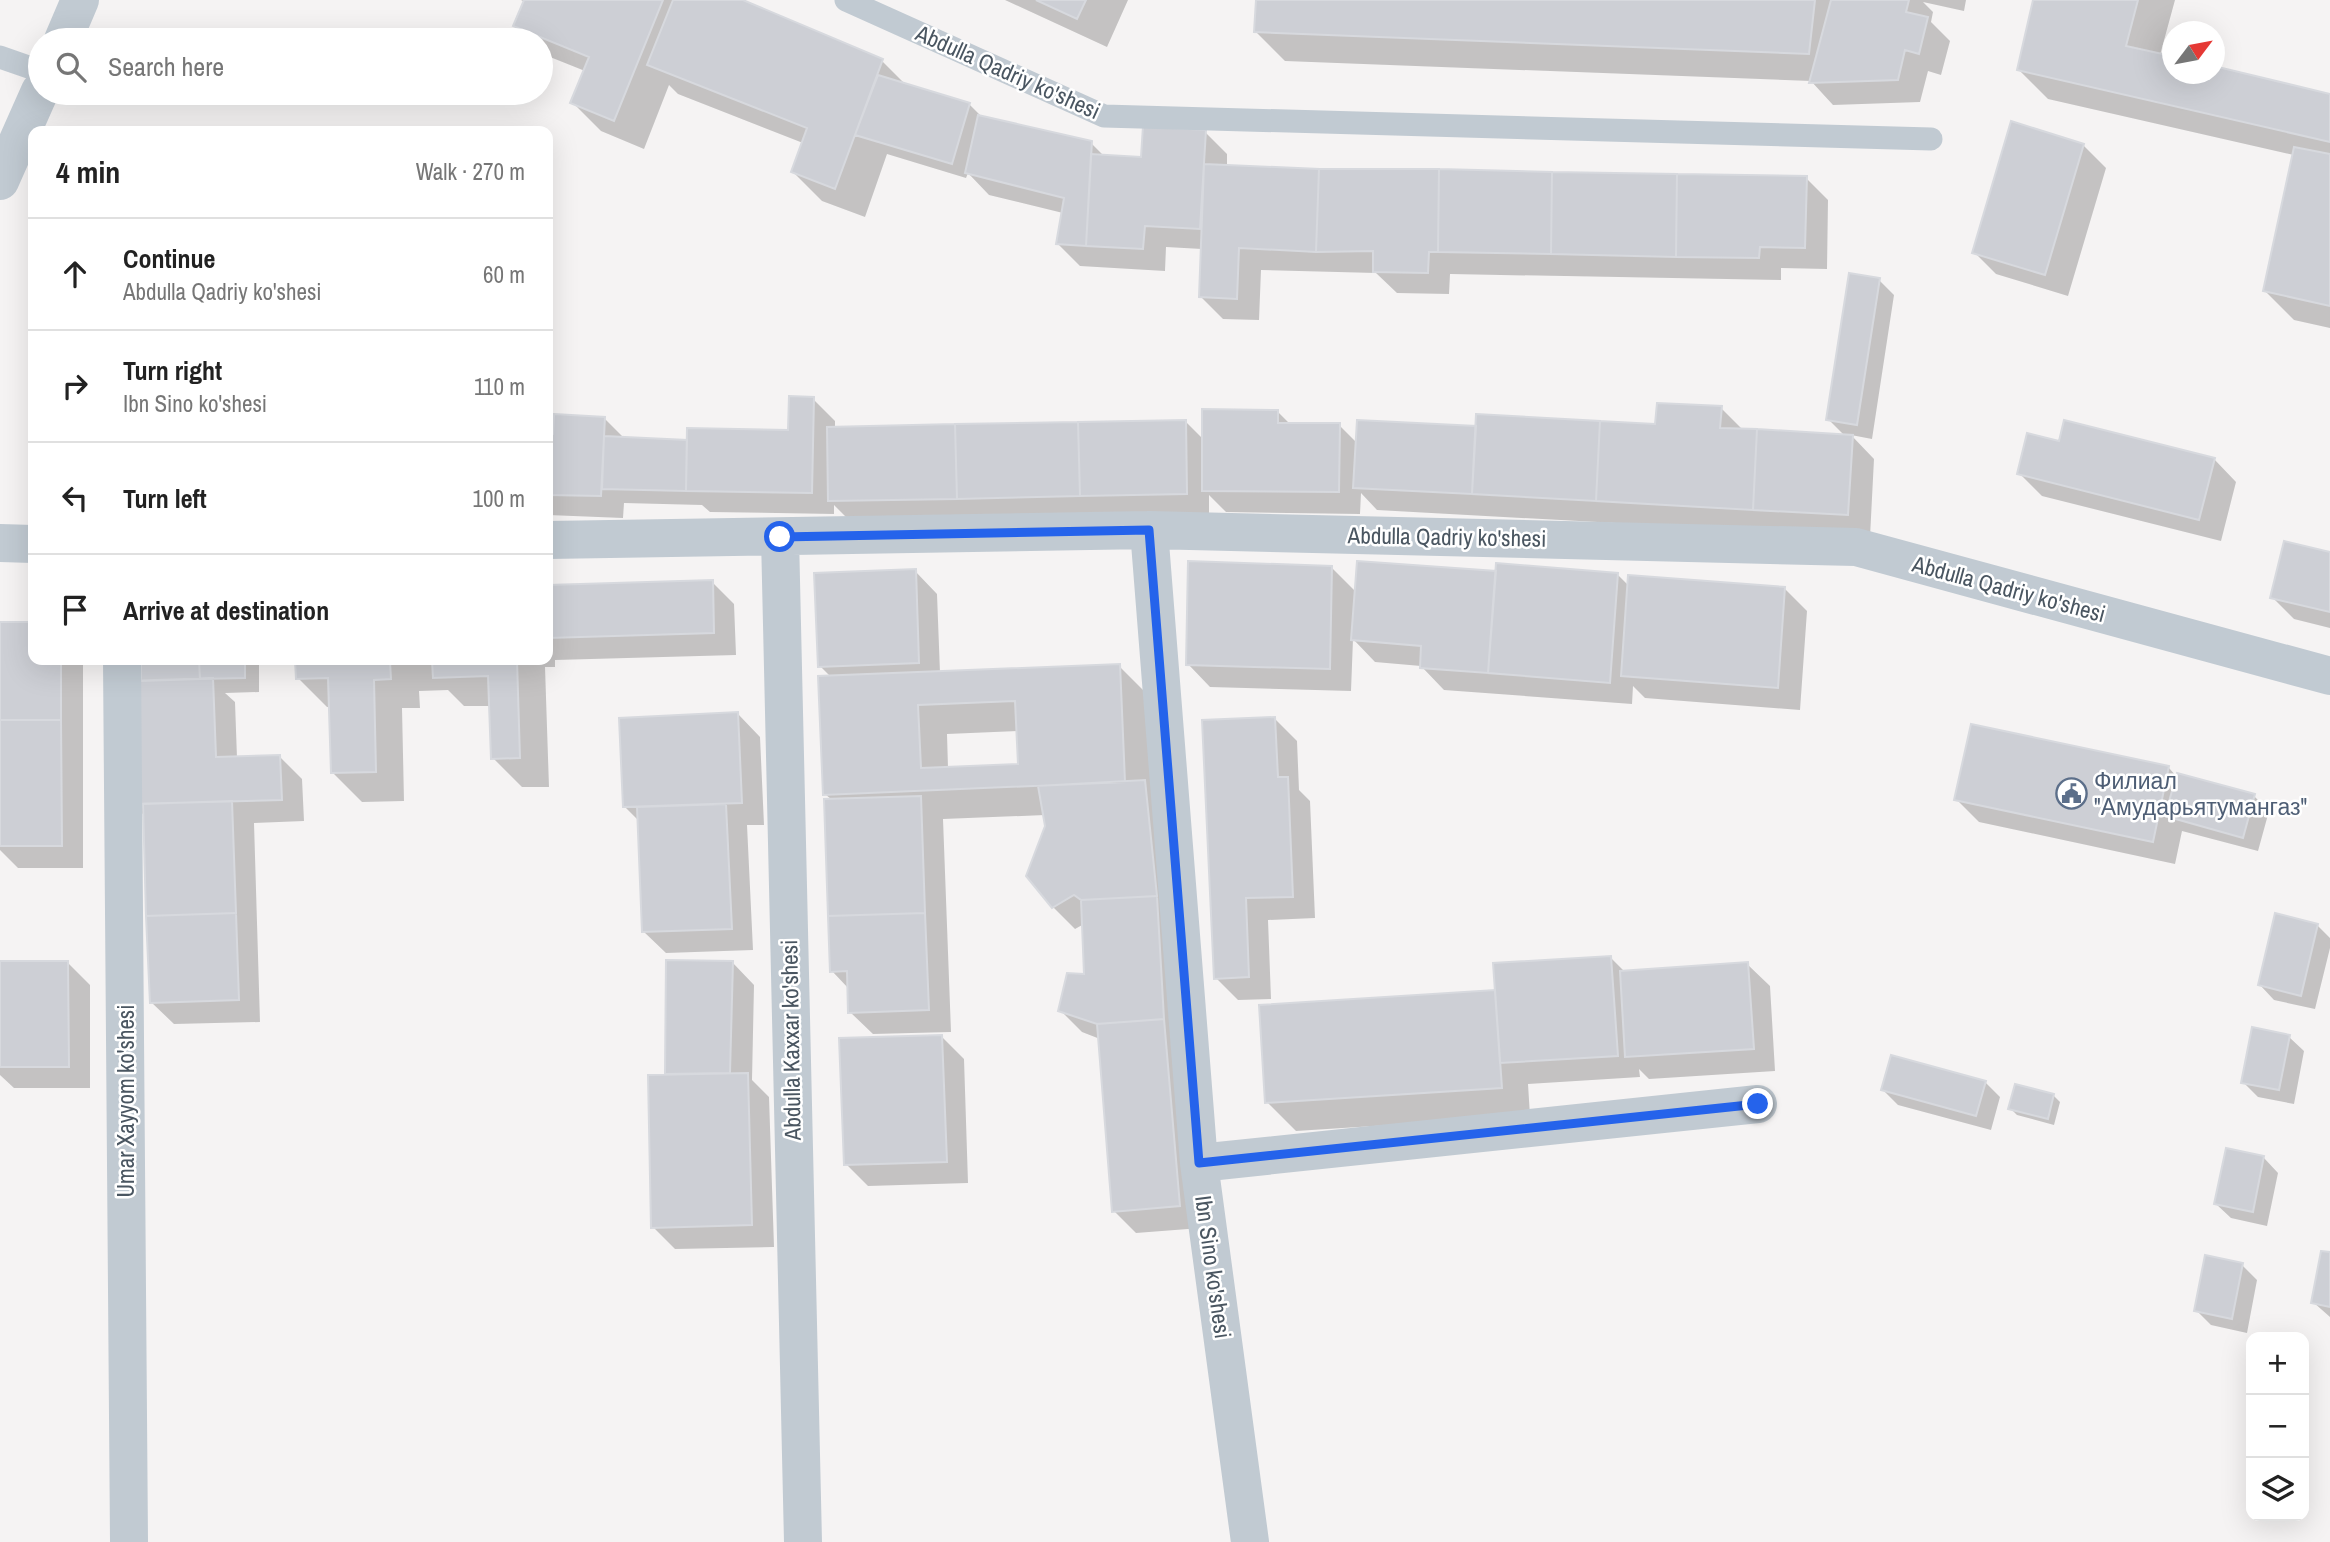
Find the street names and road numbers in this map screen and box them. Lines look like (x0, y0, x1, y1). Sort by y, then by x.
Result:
street label: Abdulla Qadriy ko'shesi (910, 17, 1105, 126)
street label: Abdulla Qadriy ko'shesi (1346, 519, 1547, 554)
street label: Abdulla Qadriy ko'shesi (1908, 548, 2109, 629)
street label: Abdulla Kaxxar ko'shesi (773, 939, 808, 1142)
street label: Umar Xayyom ko'shesi (110, 1004, 141, 1198)
street label: Ibn Sino ko'shesi (1188, 1193, 1239, 1340)

